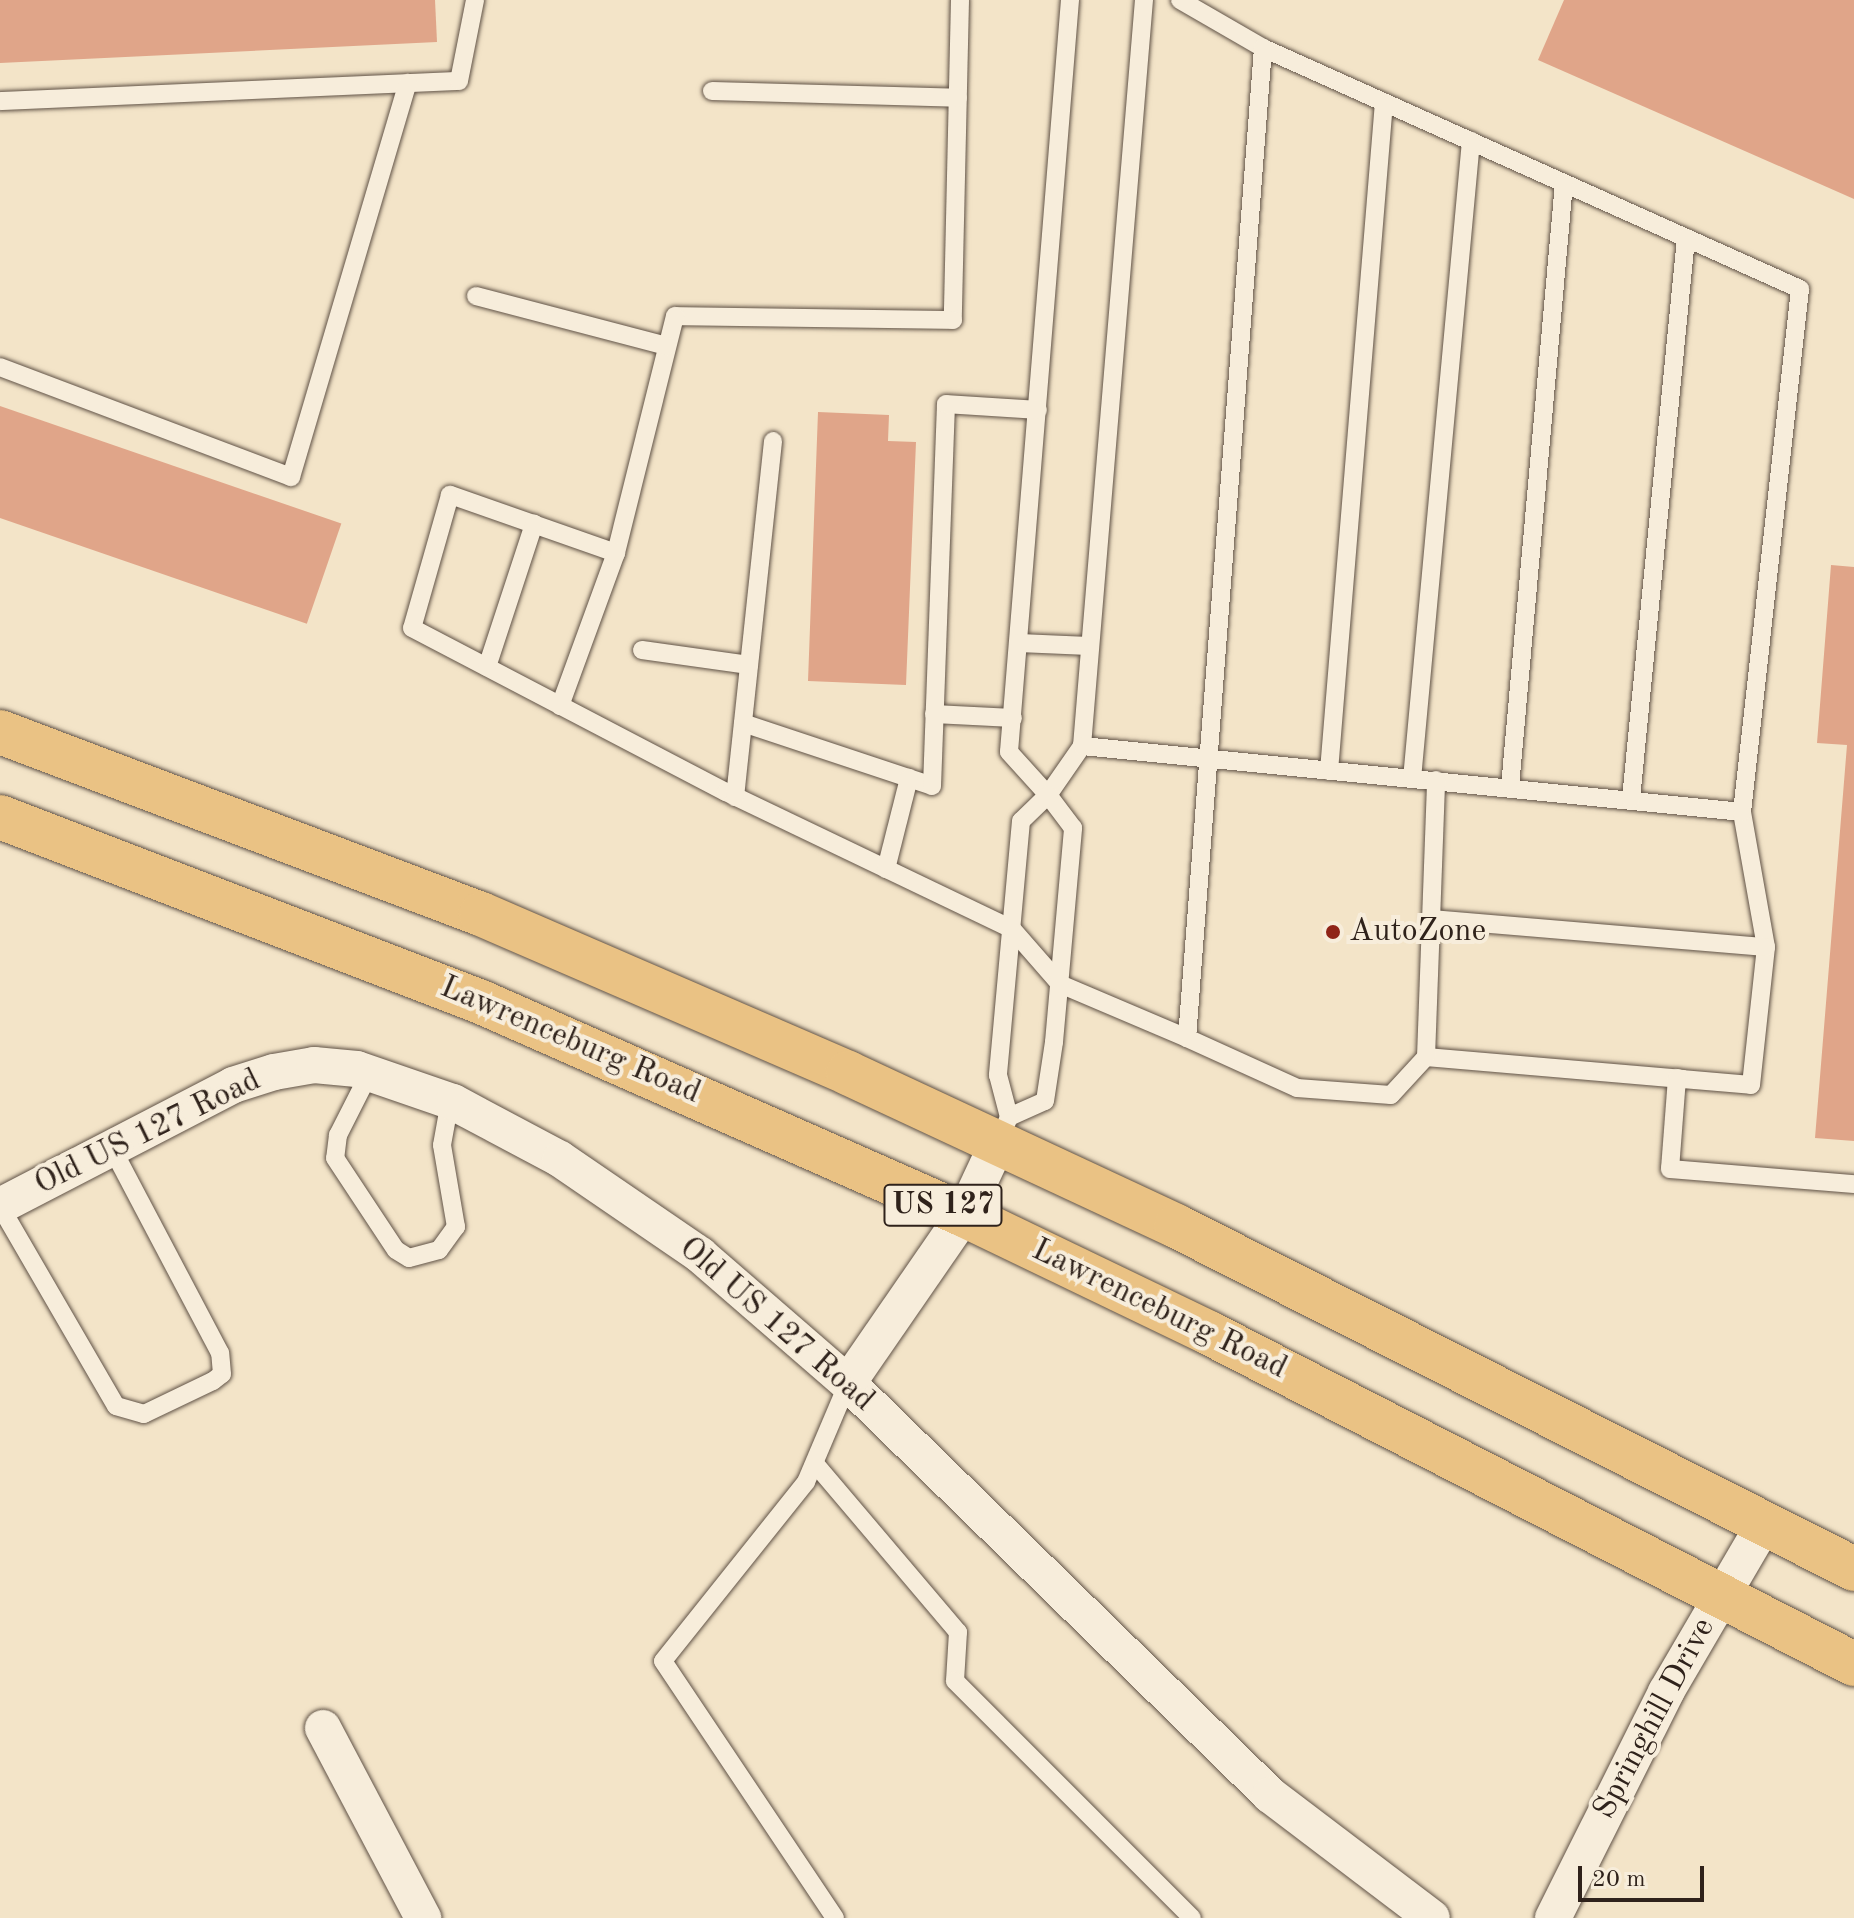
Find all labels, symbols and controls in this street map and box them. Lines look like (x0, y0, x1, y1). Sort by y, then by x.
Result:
place label: AutoZone (1349, 913, 1486, 951)
marker: AutoZone (1324, 923, 1342, 941)
street label: Lawrenceburg Road (434, 969, 706, 1113)
street label: Old US 127 Road (29, 1062, 267, 1204)
road number: US 127 (883, 1179, 1003, 1231)
street label: Old US 127 Road (670, 1230, 882, 1420)
street label: Lawrenceburg Road (1025, 1232, 1293, 1388)
street label: Springhill Drive (1586, 1612, 1724, 1826)
scale bar (1582, 1850, 1708, 1900)
text: 20 m (1592, 1868, 1646, 1892)

